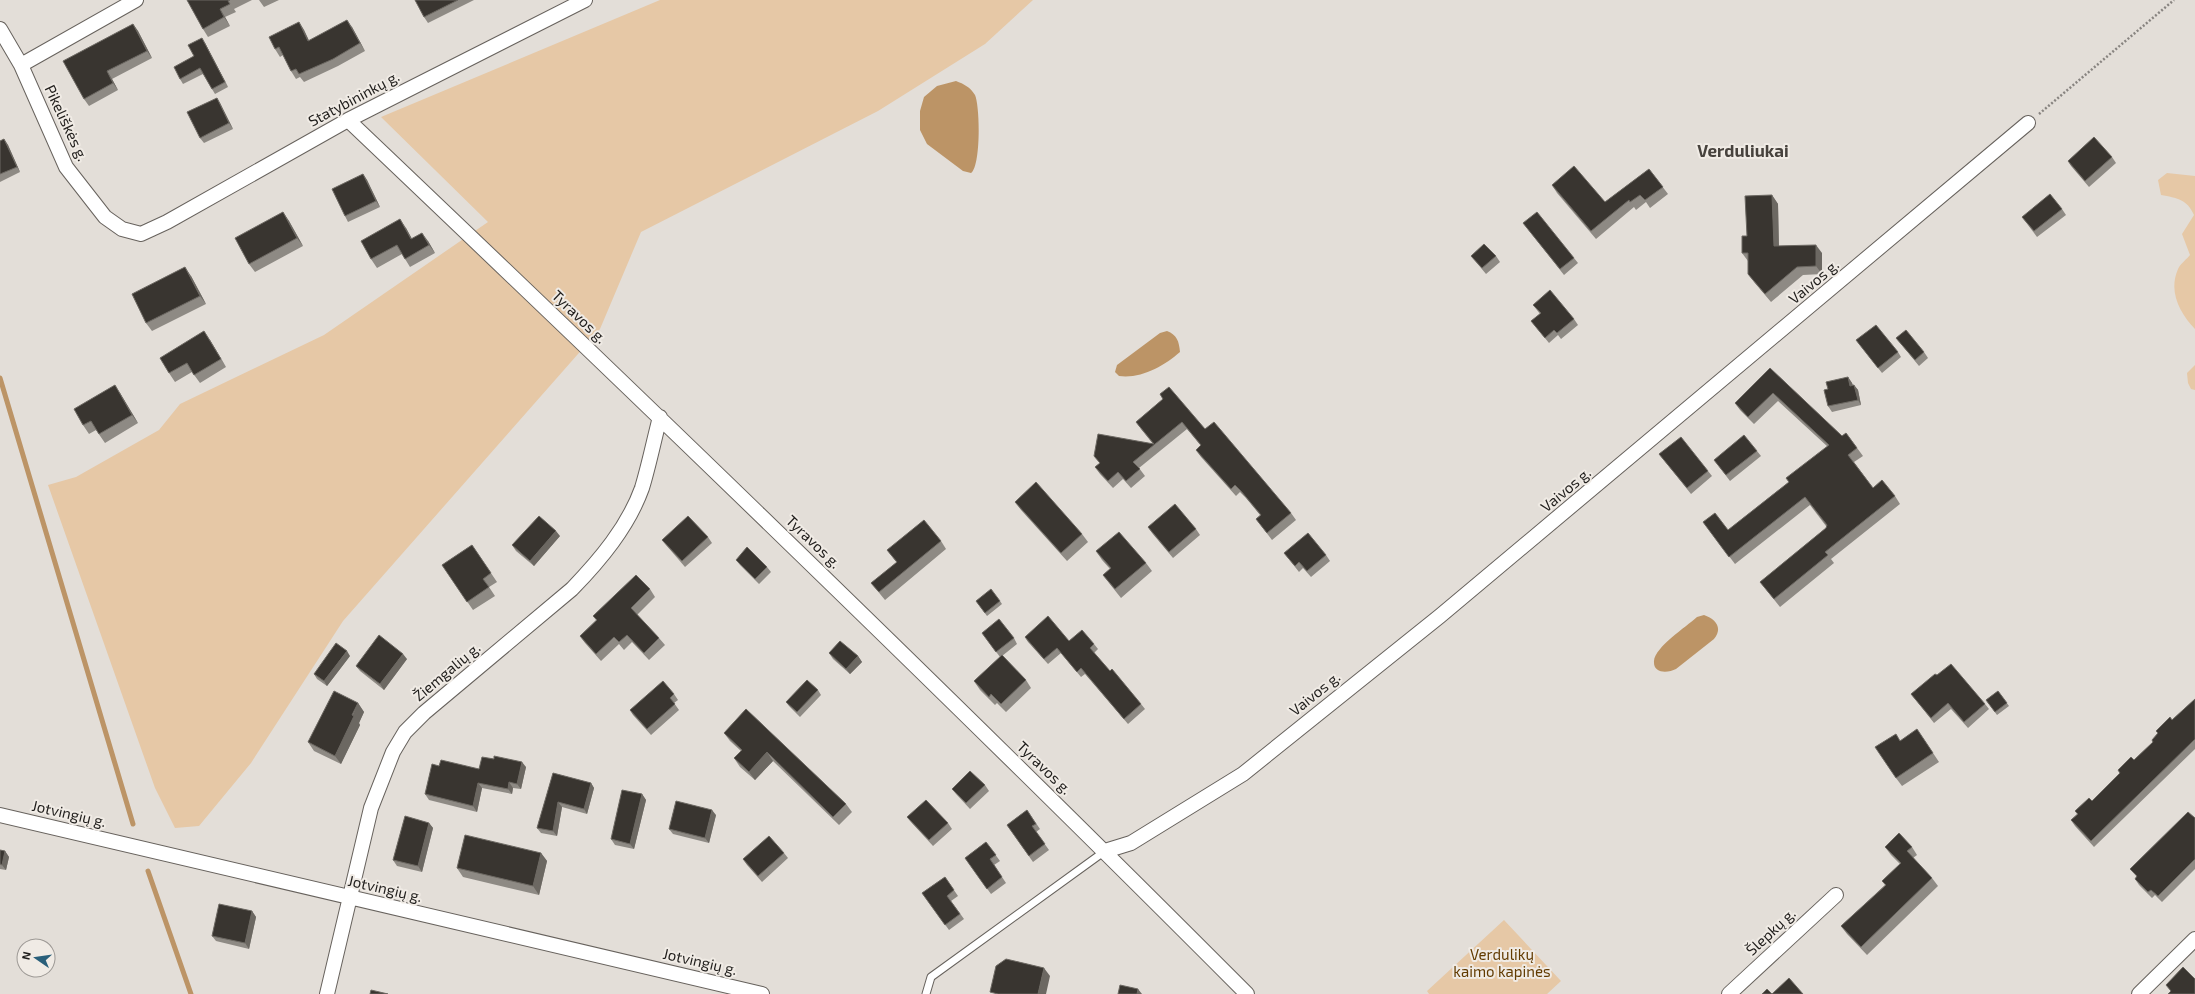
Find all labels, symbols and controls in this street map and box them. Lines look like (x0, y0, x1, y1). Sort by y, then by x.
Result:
street label: Statybininkų g. (305, 67, 402, 130)
street label: Pikeliškės g. (41, 82, 92, 164)
district label: Verduliukai (1697, 140, 1789, 160)
street label: Vaivos g. (1785, 255, 1842, 307)
street label: Tyravos g. (549, 286, 611, 347)
street label: Vaivos g. (1537, 463, 1594, 515)
street label: Tyravos g. (783, 511, 845, 572)
street label: Žiemgalių g. (409, 638, 483, 704)
street label: Vaivos g. (1285, 667, 1343, 719)
street label: Tyravos g. (1014, 737, 1076, 798)
street label: Jotvingių g. (30, 796, 108, 830)
street label: Jotvingių g. (346, 871, 424, 905)
street label: Šlepkų g. (1742, 904, 1799, 959)
north arrow (16, 938, 56, 978)
street label: Jotvingių g. (661, 944, 739, 978)
park label: Verdulikų kaimo kapinės (1453, 945, 1551, 980)
text: N (19, 950, 33, 961)

